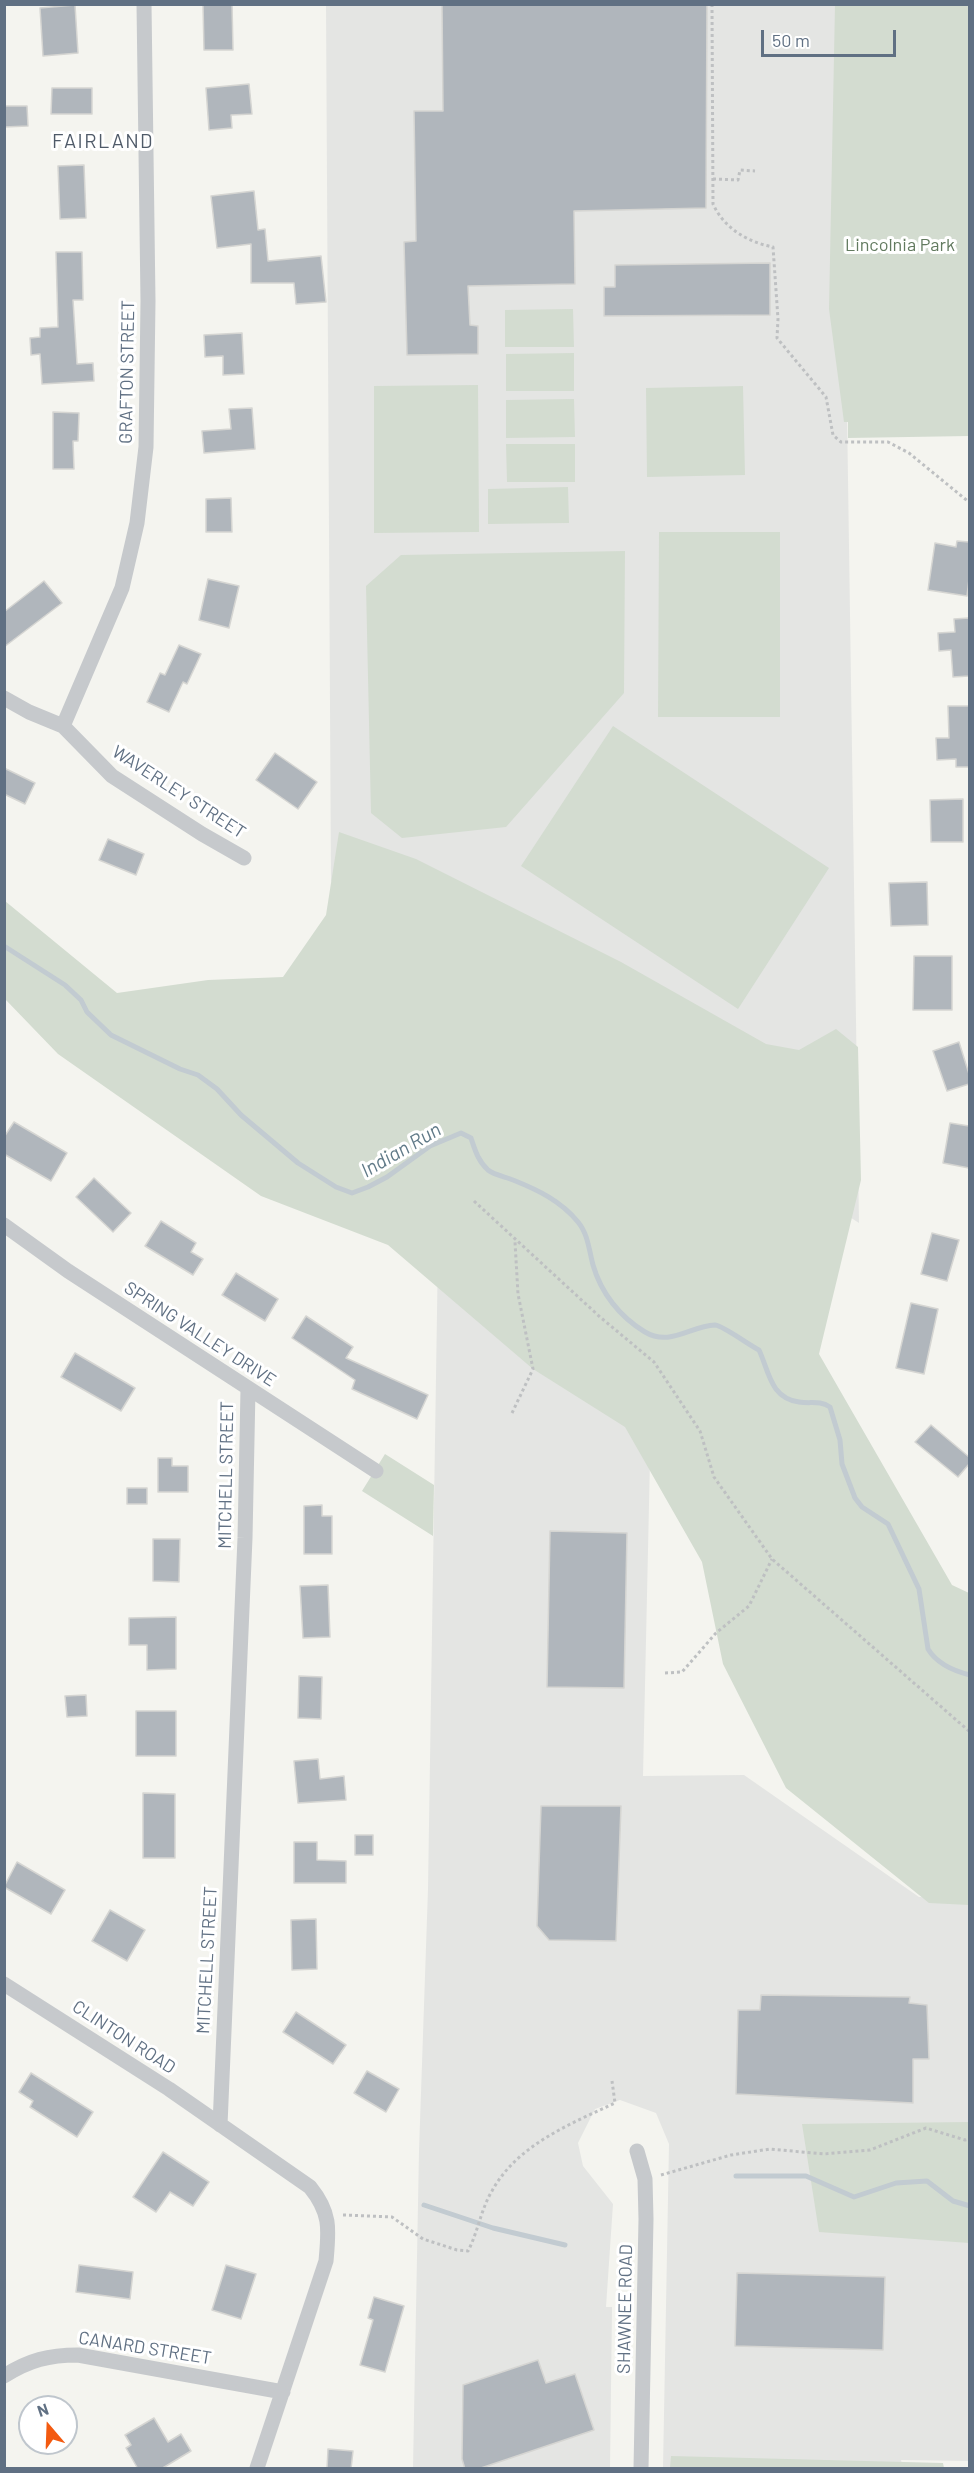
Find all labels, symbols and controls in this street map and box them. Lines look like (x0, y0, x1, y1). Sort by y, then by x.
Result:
scale bar (764, 18, 899, 56)
text: 50 m (772, 29, 810, 51)
district label: FAIRLAND (52, 129, 154, 153)
park label: Lincolnia Park (845, 234, 955, 256)
street label: GRAFTON STREET (115, 300, 139, 444)
street label: WAVERLEY STREET (108, 741, 250, 843)
water label: Indian Run (357, 1117, 445, 1183)
street label: SPRING VALLEY DRIVE (120, 1277, 280, 1391)
street label: MITCHELL STREET (214, 1401, 238, 1549)
street label: MITCHELL STREET (192, 1886, 222, 2034)
street label: CLINTON ROAD (68, 1996, 180, 2078)
street label: SHAWNEE ROAD (613, 2244, 637, 2374)
street label: CANARD STREET (77, 2327, 213, 2369)
north arrow (18, 2395, 78, 2455)
text: N (34, 2399, 51, 2420)

